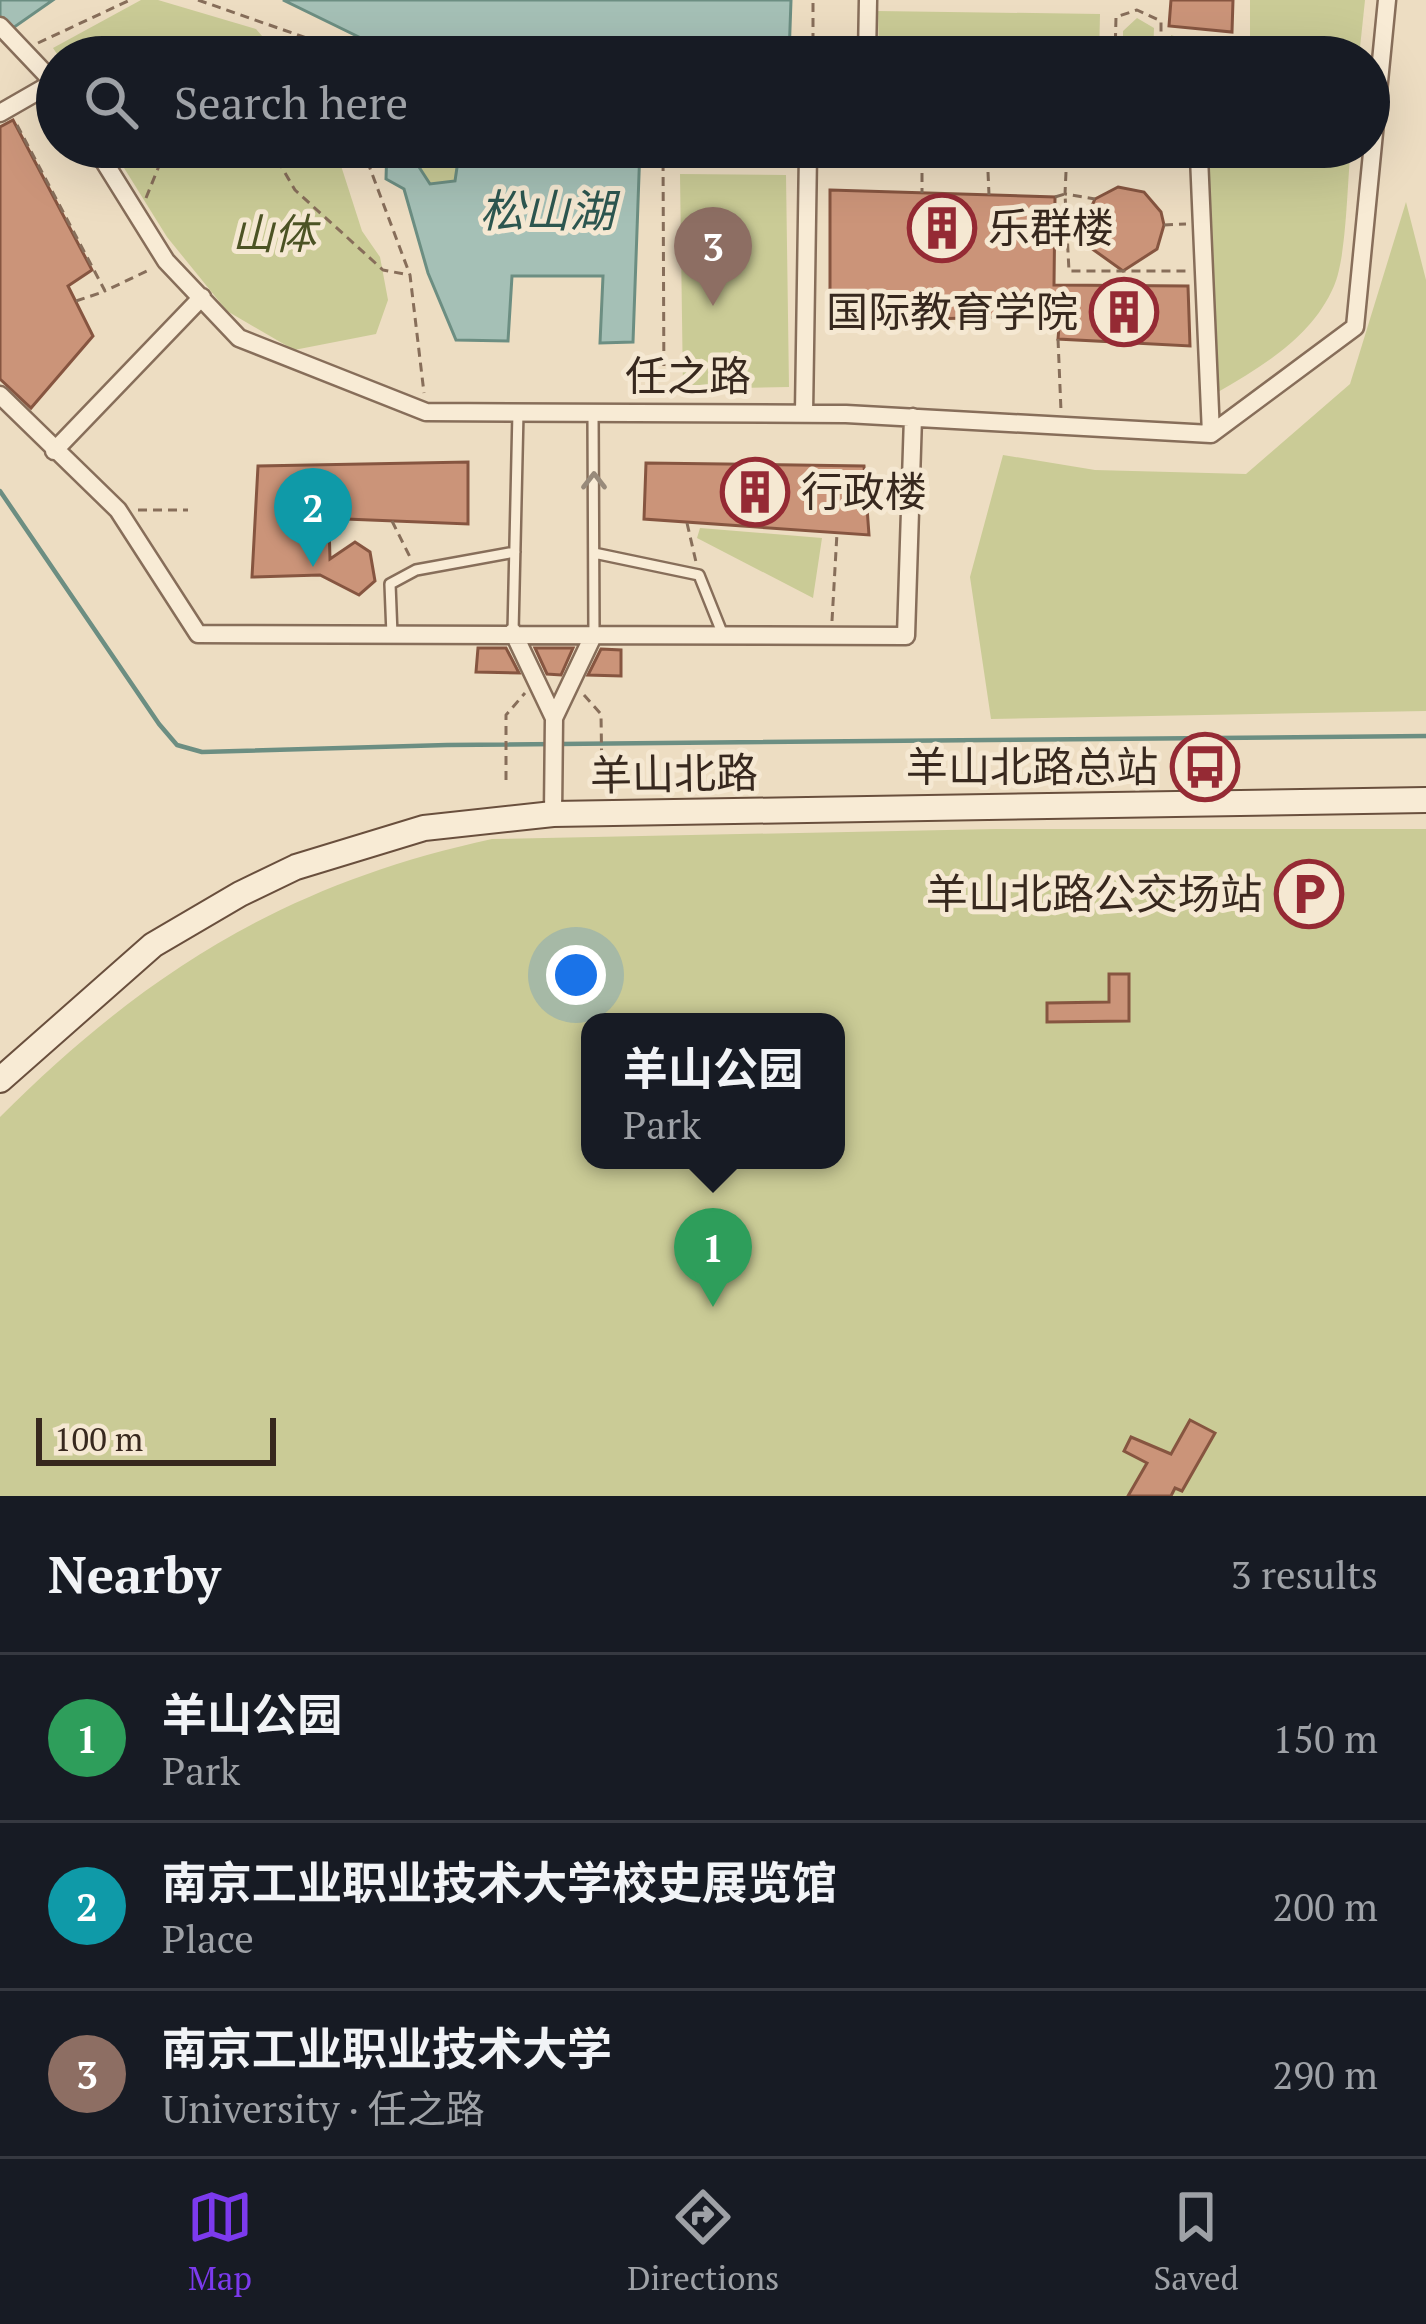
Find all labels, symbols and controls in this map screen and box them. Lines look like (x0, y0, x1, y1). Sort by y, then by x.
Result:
search box (36, 36, 1390, 168)
icon: search (78, 69, 144, 135)
text: Search here (174, 72, 408, 132)
water label: 松山湖 (479, 180, 620, 240)
building icon: 乐群楼 (907, 193, 977, 263)
place label: 乐群楼 (988, 199, 1114, 255)
park label: 山体 (232, 205, 321, 261)
pin: 3 (674, 207, 752, 306)
building icon: 国际教育学院 (1089, 277, 1159, 347)
place label: 国际教育学院 (826, 283, 1078, 339)
street label: 任之路 (625, 347, 751, 403)
building icon: 行政楼 (720, 457, 790, 527)
place label: 行政楼 (801, 463, 927, 519)
pin: 2 (274, 468, 352, 567)
one-way arrow (581, 471, 607, 489)
bus stop icon: 羊山北路总站 (1170, 732, 1240, 802)
place label: 羊山北路总站 (906, 738, 1158, 794)
street label: 羊山北路 (589, 744, 758, 802)
parking icon: 羊山北路公交场站 (1274, 859, 1344, 929)
place label: 羊山北路公交场站 (926, 865, 1262, 921)
your location (546, 945, 606, 1005)
popup (581, 1013, 845, 1169)
text: 羊山公园 (623, 1038, 803, 1098)
text: Park (623, 1098, 701, 1150)
pin: 1 (674, 1208, 752, 1307)
scale bar (36, 1412, 276, 1465)
text: 100 m (54, 1417, 143, 1460)
text: Nearby (48, 1540, 221, 1608)
text: 3 results (1231, 1548, 1378, 1600)
text: 羊山公园 (162, 1684, 342, 1744)
text: 1 (76, 1712, 98, 1764)
text: 150 m (1273, 1712, 1378, 1764)
text: Park (162, 1744, 240, 1796)
text: 南京工业职业技术大学校史展览馆 (162, 1852, 837, 1912)
text: 2 (76, 1880, 98, 1932)
text: 200 m (1273, 1880, 1378, 1932)
text: Place (162, 1912, 254, 1964)
text: 南京工业职业技术大学 (162, 2018, 612, 2078)
text: 3 (76, 2048, 98, 2100)
text: 290 m (1273, 2048, 1378, 2100)
text: University · 任之路 (162, 2082, 485, 2134)
tab: Map (187, 2184, 253, 2299)
tab: Directions (627, 2184, 779, 2299)
tab: Saved (1154, 2184, 1239, 2299)

